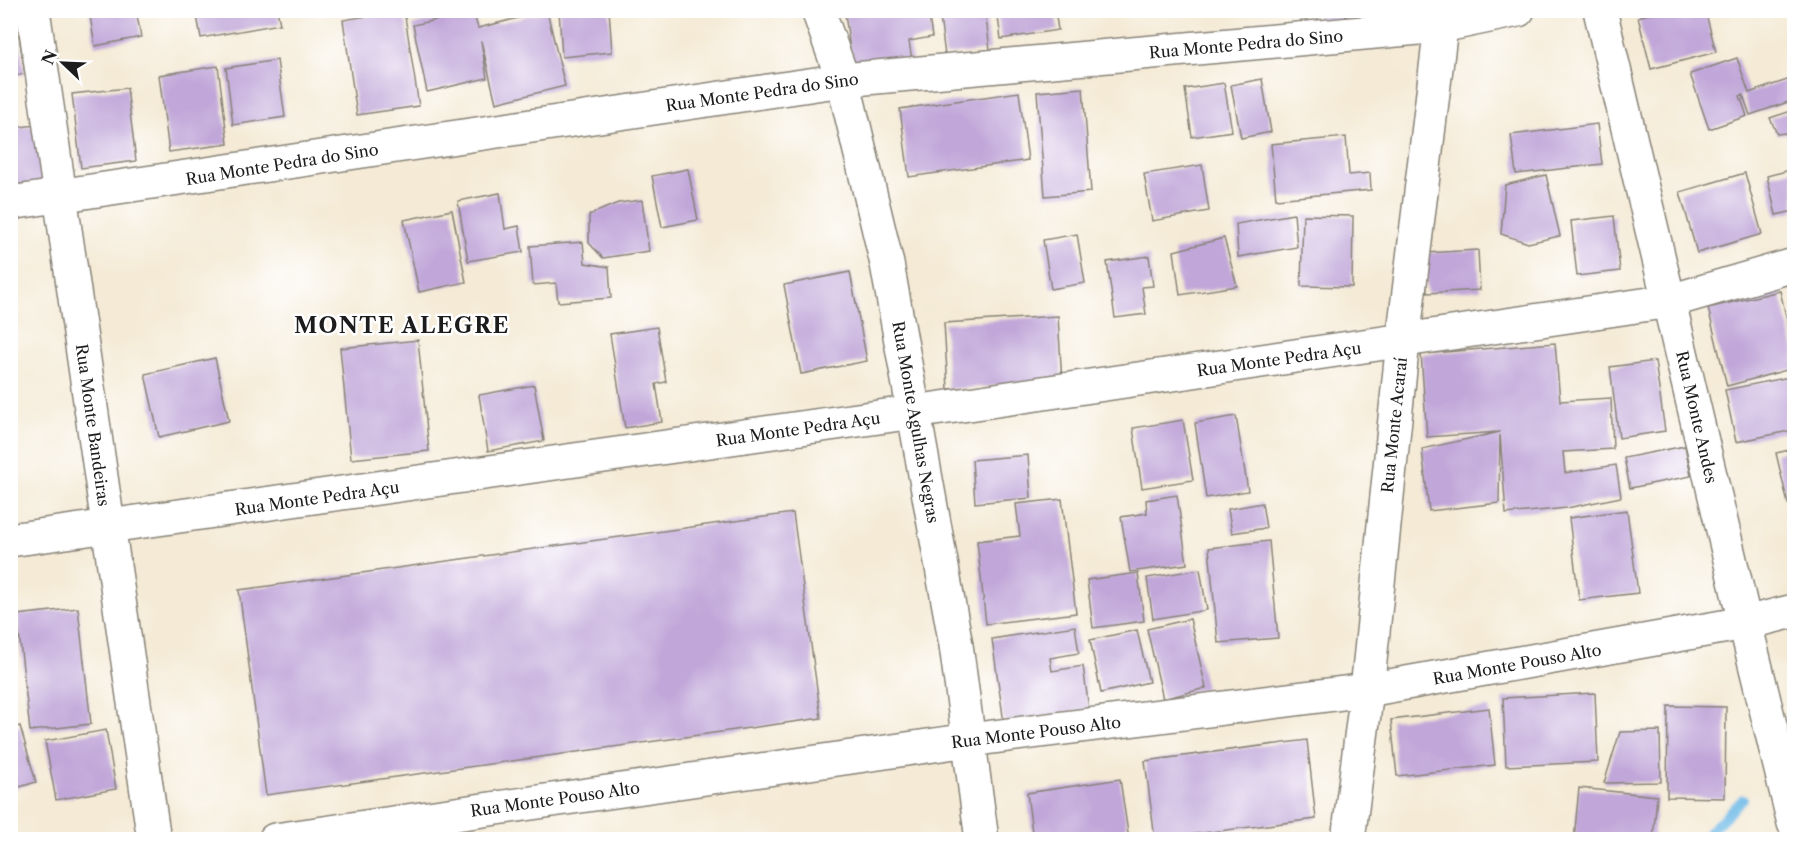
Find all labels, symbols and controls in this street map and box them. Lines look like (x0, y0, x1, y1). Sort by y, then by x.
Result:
street label: Rua Monte Pedra do Sino (1148, 26, 1344, 62)
north arrow (33, 33, 93, 93)
text: N (37, 47, 61, 67)
street label: Rua Monte Pedra do Sino (664, 69, 860, 115)
street label: Rua Monte Pedra do Sino (184, 139, 380, 189)
district label: MONTE ALEGRE (294, 312, 510, 339)
street label: Rua Monte Agulhas Negras (888, 319, 944, 525)
street label: Rua Monte Pedra Açu (1195, 338, 1363, 380)
street label: Rua Monte Bandeiras (72, 342, 114, 508)
street label: Rua Monte Andes (1672, 349, 1722, 485)
street label: Rua Monte Acaraí (1377, 356, 1411, 494)
street label: Rua Monte Pedra Açu (714, 408, 882, 450)
street label: Rua Monte Pedra Açu (233, 477, 401, 519)
street label: Rua Monte Pouso Alto (1431, 639, 1603, 689)
street label: Rua Monte Pouso Alto (950, 712, 1122, 752)
street label: Rua Monte Pouso Alto (469, 777, 641, 821)

